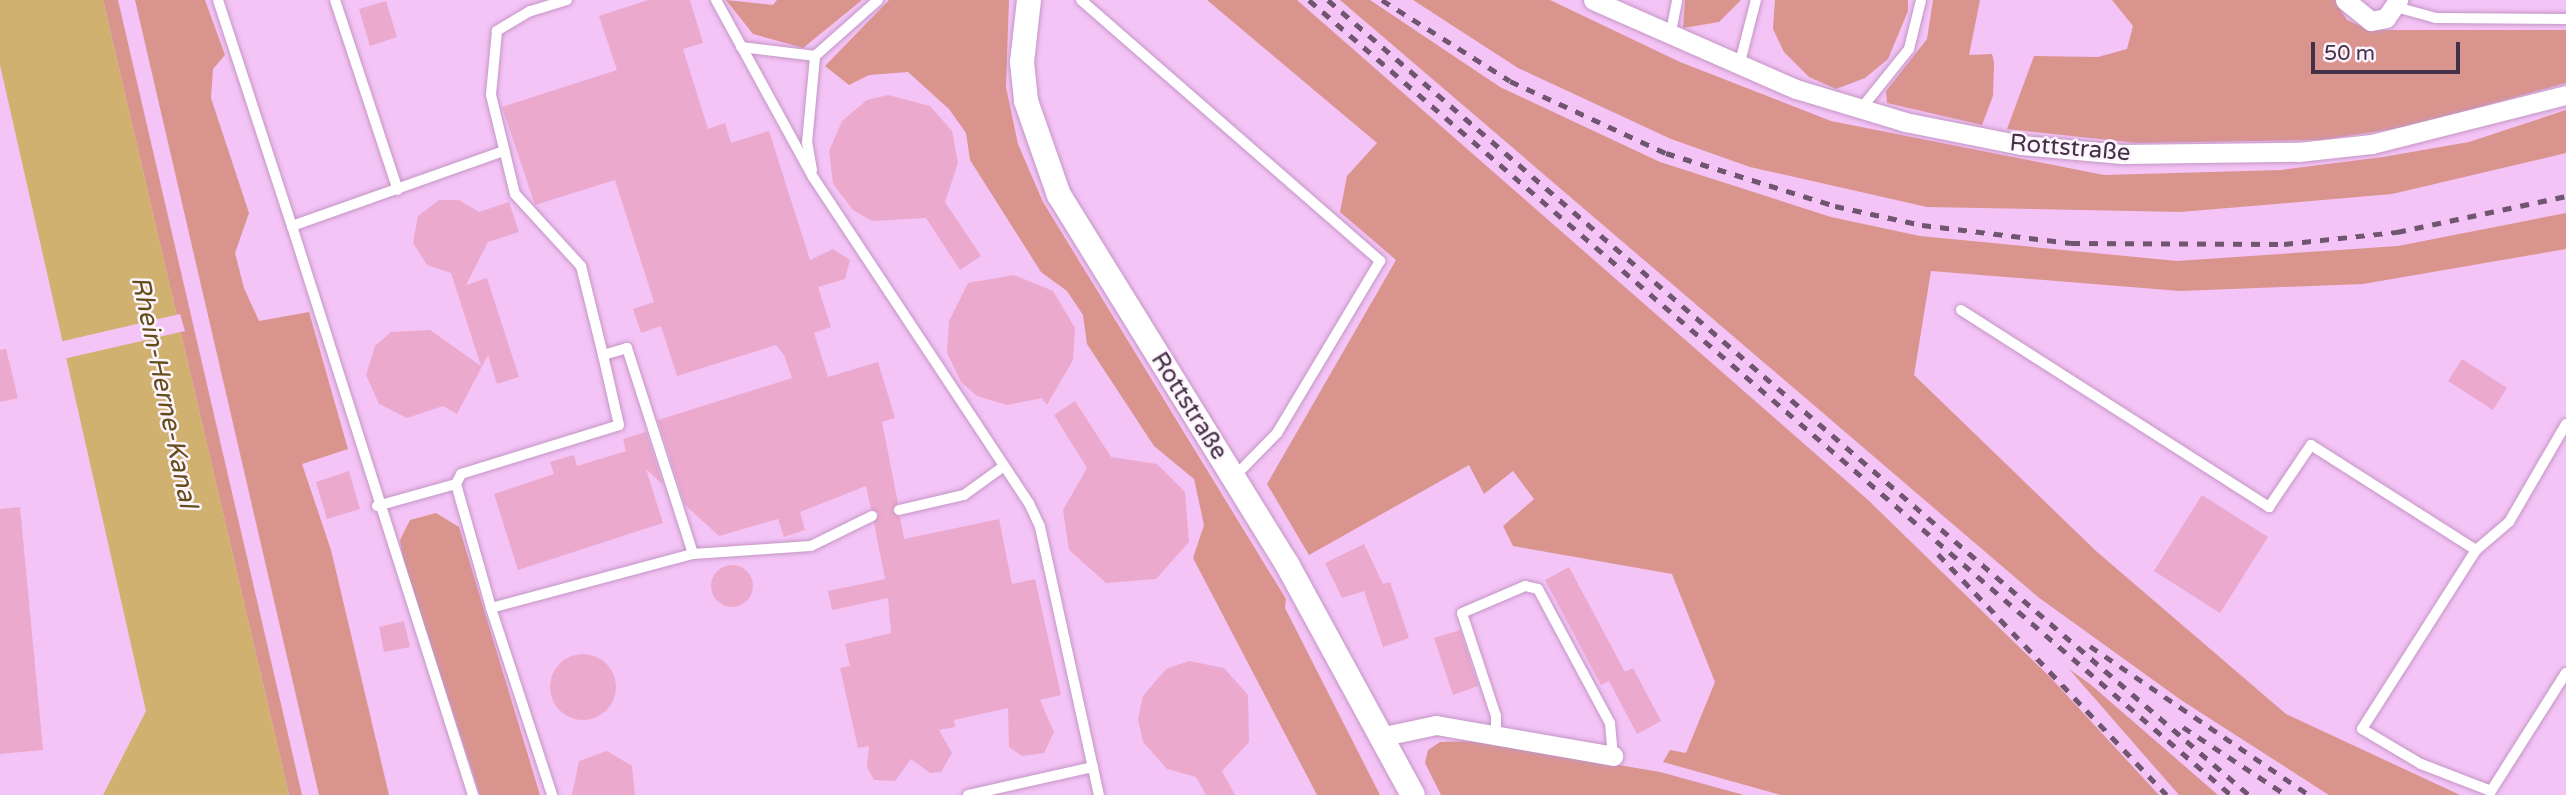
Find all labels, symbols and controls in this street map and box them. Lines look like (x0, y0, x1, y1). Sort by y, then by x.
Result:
scale bar (2314, 28, 2463, 72)
text: 50 m (2324, 41, 2375, 66)
street label: Rottstraße (2008, 128, 2132, 168)
water label: Rhein-Herne-Kanal (124, 273, 204, 511)
street label: Rottstraße (1145, 347, 1233, 465)

